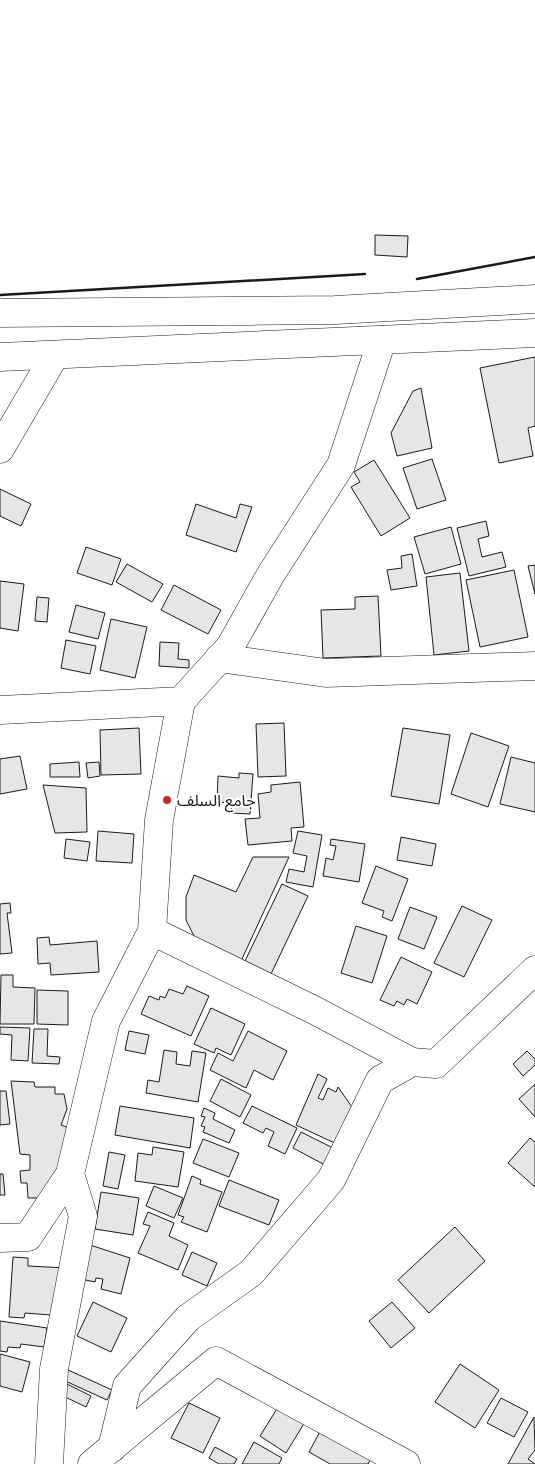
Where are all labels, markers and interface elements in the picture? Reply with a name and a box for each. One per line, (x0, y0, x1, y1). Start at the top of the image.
place label: جامع السلف (177, 789, 256, 813)
marker: جامع السلف (161, 794, 173, 806)

